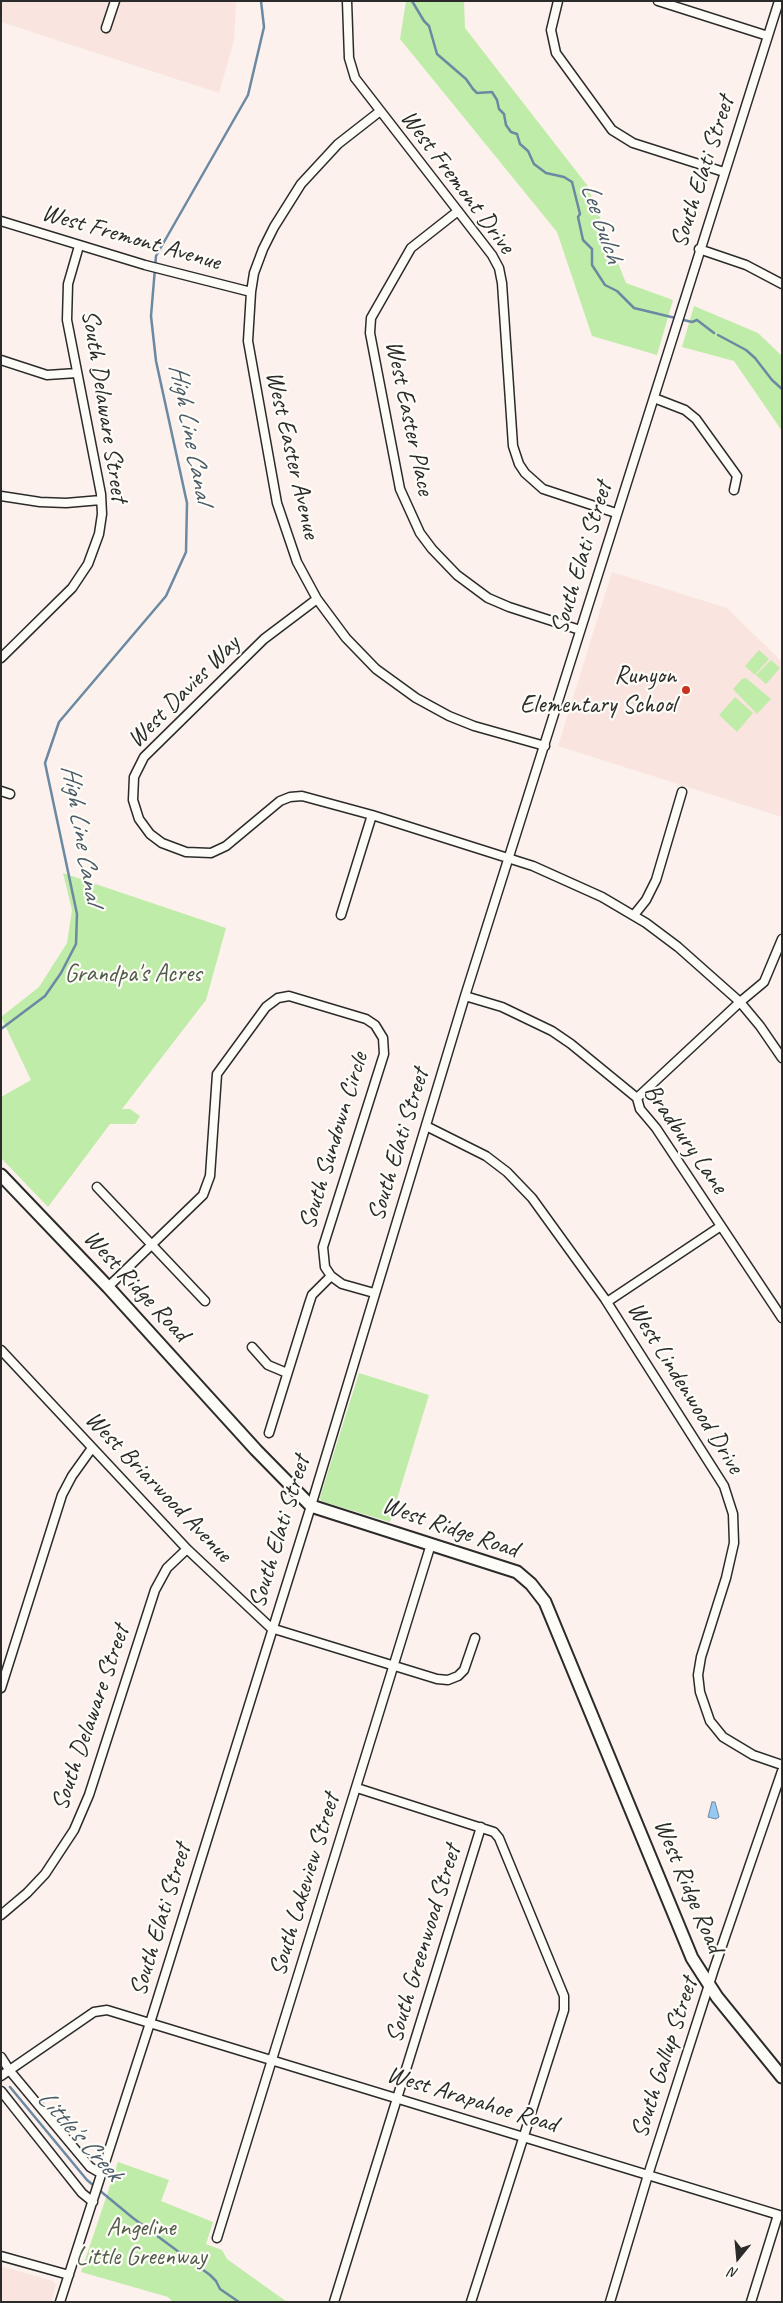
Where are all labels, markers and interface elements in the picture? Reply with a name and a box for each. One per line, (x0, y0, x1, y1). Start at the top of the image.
street label: South Elati Street (664, 92, 742, 252)
street label: West Fremont Drive (393, 104, 521, 260)
water label: Lee Gulch (573, 179, 629, 267)
street label: West Fremont Avenue (38, 198, 224, 278)
street label: South Delaware Street (74, 308, 134, 504)
street label: West Easter Place (378, 338, 440, 498)
water label: High Line Canal (161, 361, 219, 505)
street label: West Easter Avenue (258, 368, 326, 542)
street label: South Elati Street (545, 478, 619, 638)
street label: West Davies Way (122, 630, 246, 754)
place label: Runyon Elementary School (520, 661, 676, 720)
marker: Runyon Elementary School (680, 684, 692, 696)
water label: High Line Canal (53, 762, 109, 906)
park label: Grandpa's Acres (64, 959, 202, 989)
street label: South Sundown Circle (293, 1049, 375, 1233)
street label: South Elati Street (362, 1065, 436, 1225)
street label: Bradbury Lane (636, 1078, 734, 1200)
street label: West Ridge Road (77, 1224, 195, 1348)
street label: West Lindenwood Drive (620, 1297, 750, 1479)
street label: West Briarwood Avenue (78, 1405, 238, 1569)
street label: South Elati Street (243, 1452, 317, 1612)
street label: West Ridge Road (378, 1491, 522, 1565)
street label: South Delaware Street (45, 1622, 137, 1814)
street label: South Lakeview Street (263, 1790, 347, 1980)
street label: West Ridge Road (646, 1815, 730, 1957)
street label: South Elati Street (124, 1840, 198, 2000)
street label: South Greenwood Street (380, 1841, 468, 2047)
street label: South Gallup Street (625, 1974, 705, 2142)
street label: West Arapahoe Road (383, 2060, 561, 2140)
water label: Little's Creek (30, 2084, 128, 2188)
park label: Angeline Little Greenway (76, 2213, 206, 2272)
north arrow (713, 2233, 763, 2283)
text: N (727, 2263, 740, 2282)

